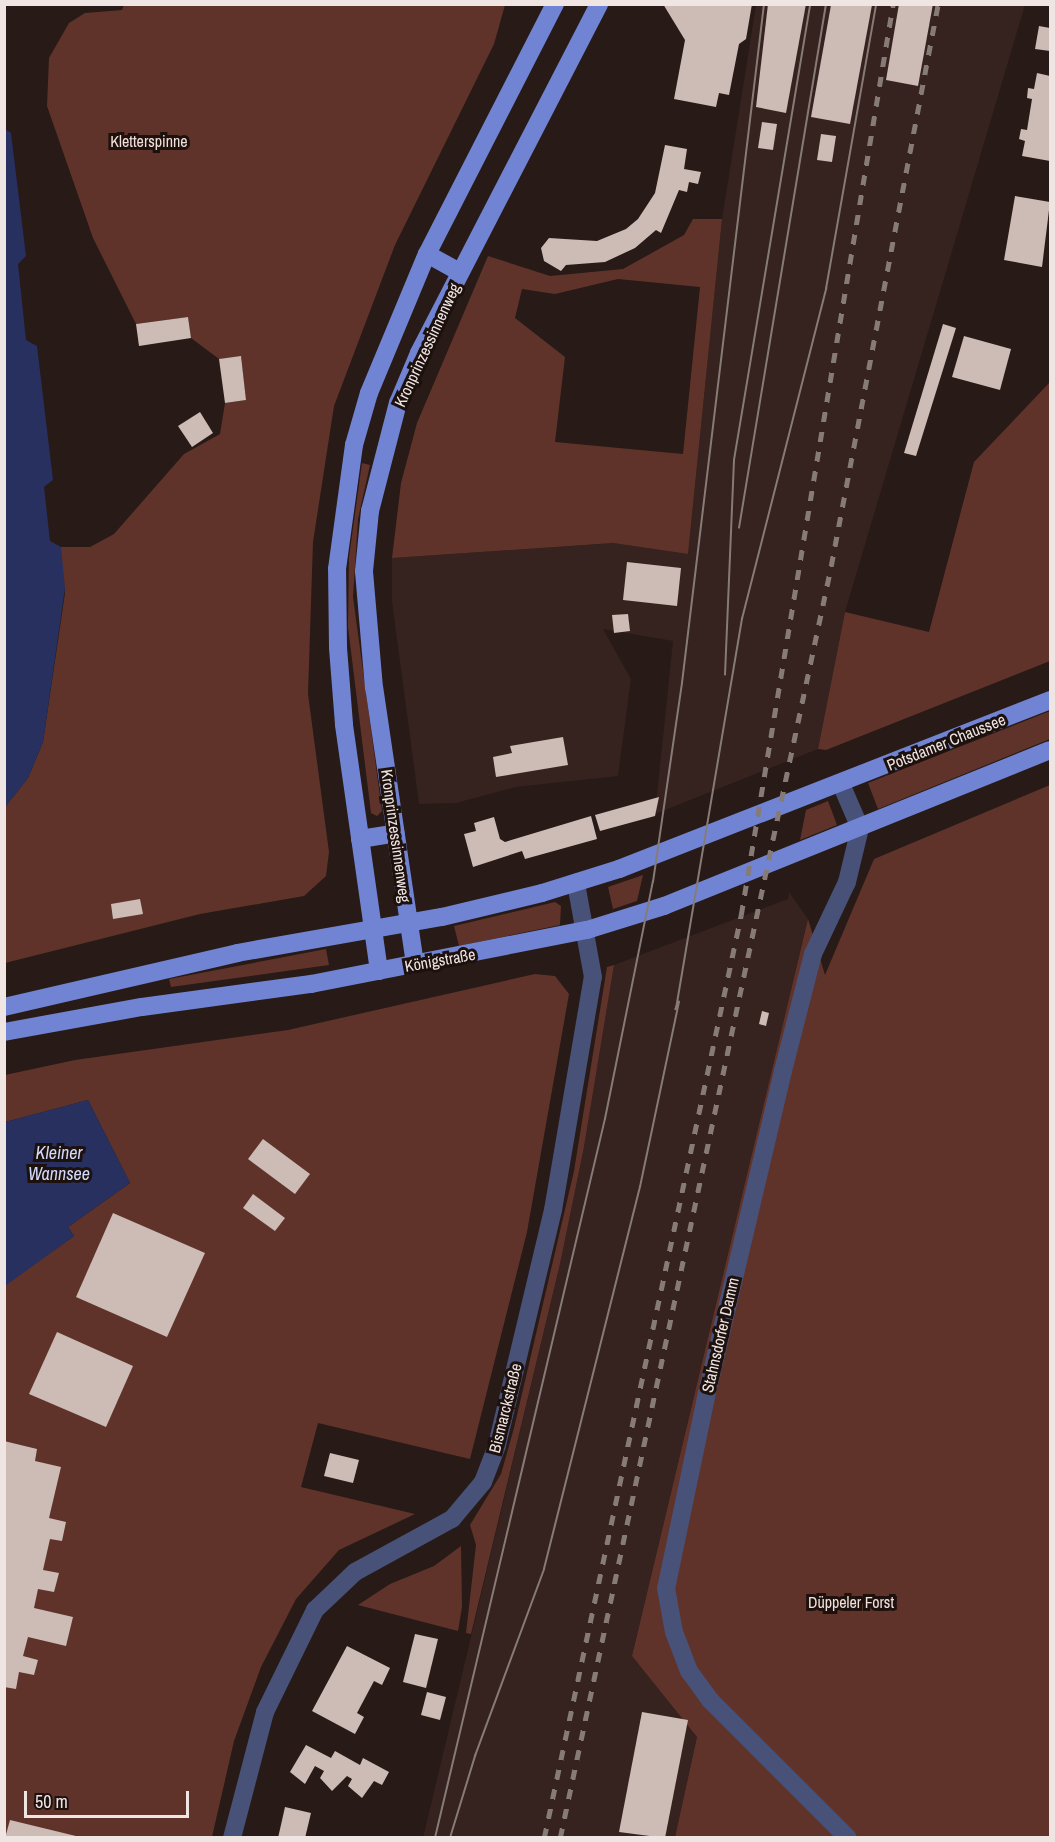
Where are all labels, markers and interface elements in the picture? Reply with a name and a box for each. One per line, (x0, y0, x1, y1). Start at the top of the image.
park label: Kletterspinne (110, 131, 188, 151)
street label: Kronprinzessinnenweg (390, 280, 464, 410)
street label: Potsdamer Chaussee (884, 709, 1008, 775)
street label: Kronprinzessinnenweg (377, 768, 415, 904)
street label: Königstraße (403, 944, 477, 976)
water label: Kleiner Wannsee (28, 1143, 90, 1186)
street label: Stahnsdorfer Damm (697, 1276, 743, 1394)
street label: Bismarckstraße (485, 1361, 525, 1455)
park label: Düppeler Forst (808, 1592, 894, 1612)
scale bar (27, 1779, 192, 1817)
text: 50 m (35, 1789, 68, 1814)

